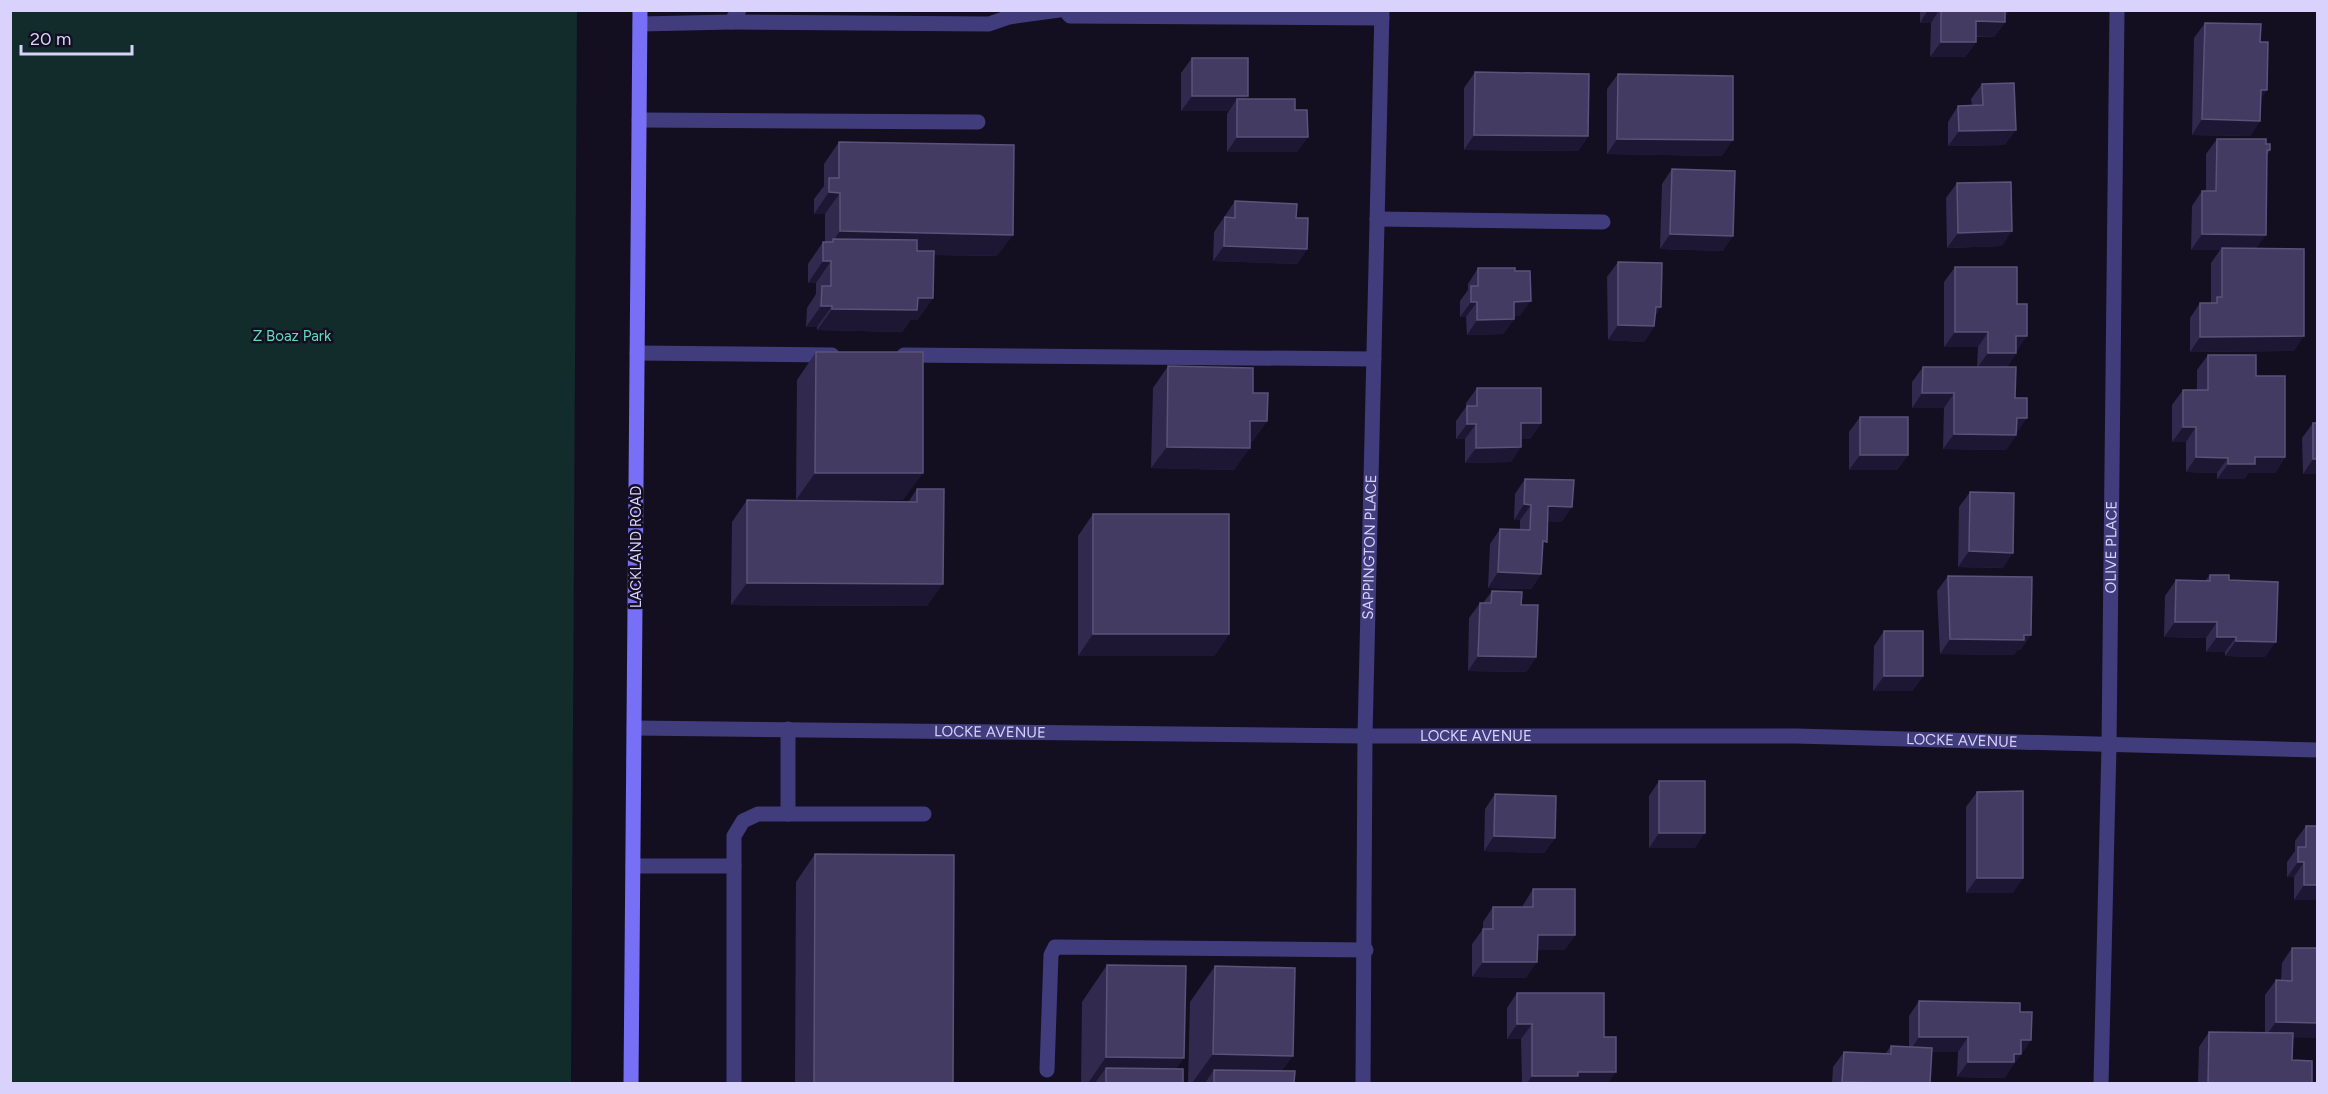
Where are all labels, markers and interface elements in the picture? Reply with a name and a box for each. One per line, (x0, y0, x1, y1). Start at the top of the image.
scale bar (21, 18, 132, 56)
text: 20 m (30, 28, 71, 50)
park label: Z Boaz Park (253, 327, 332, 345)
street label: SAPPINGTON PLACE (1359, 474, 1380, 620)
street label: LACKLAND ROAD (627, 486, 645, 608)
street label: OLIVE PLACE (2102, 501, 2121, 594)
street label: LOCKE AVENUE (934, 722, 1046, 742)
street label: LOCKE AVENUE (1420, 727, 1532, 745)
street label: LOCKE AVENUE (1906, 730, 2018, 751)

